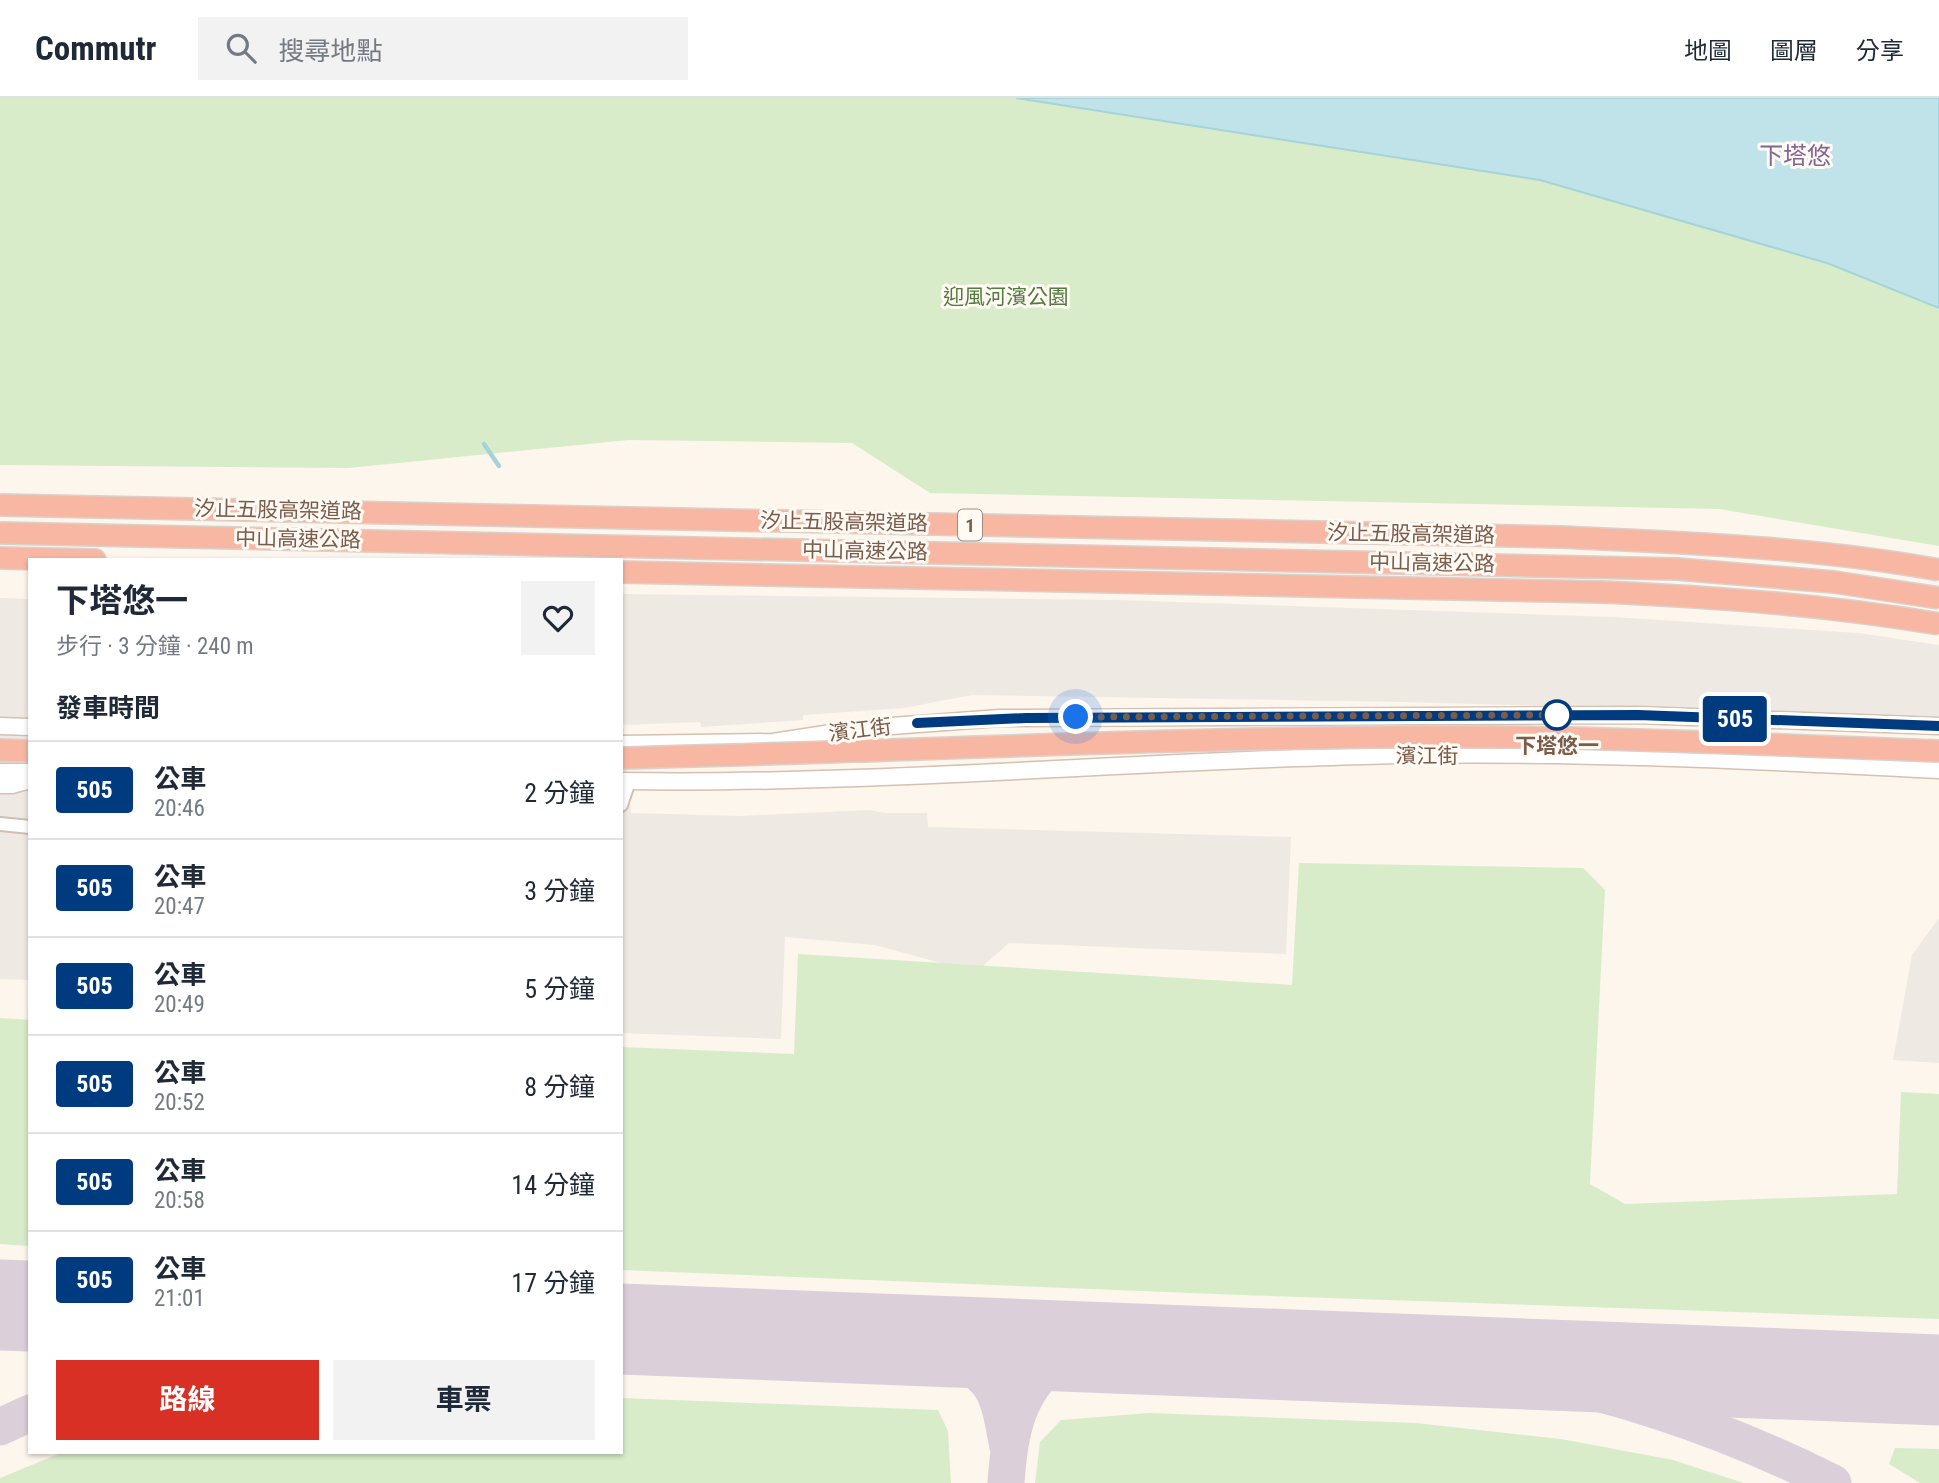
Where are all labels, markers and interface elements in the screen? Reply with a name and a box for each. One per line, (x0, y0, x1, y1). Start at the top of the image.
search box (198, 17, 688, 80)
text: Commutr (35, 29, 156, 68)
icon: search (222, 29, 260, 67)
text: 搜尋地點 (278, 36, 382, 66)
text: 地圖 (1684, 37, 1732, 65)
text: 圖層 (1770, 37, 1818, 65)
text: 分享 (1856, 37, 1904, 65)
district label: 下塔悠 (1759, 142, 1831, 170)
park label: 迎風河濱公園 (943, 285, 1069, 309)
street label: 汐止五股高架道路 (194, 497, 362, 523)
street label: 汐止五股高架道路 (760, 509, 928, 535)
road number: 1 (958, 510, 982, 540)
street label: 汐止五股高架道路 (1327, 521, 1495, 547)
street label: 中山高速公路 (235, 526, 361, 552)
street label: 中山高速公路 (802, 538, 928, 564)
street label: 中山高速公路 (1369, 550, 1495, 576)
text: 下塔悠一 (56, 581, 188, 620)
button: heart (521, 581, 595, 655)
text: 步行 · 3 分鐘 · 240 m (56, 633, 254, 660)
text: 發車時間 (56, 693, 160, 723)
line badge: 505 (1695, 696, 1775, 742)
your location (1058, 699, 1093, 734)
marker: 下塔悠一 (1542, 700, 1572, 730)
text: 505 (1717, 705, 1753, 733)
street label: 濱江街 (827, 714, 893, 746)
place label: 下塔悠一 (1515, 734, 1599, 758)
street label: 濱江街 (1396, 744, 1459, 768)
text: 公車 (154, 764, 206, 794)
text: 505 (76, 776, 113, 804)
text: 2 分鐘 (524, 778, 595, 808)
text: 20:46 (154, 795, 205, 822)
text: 公車 (154, 862, 206, 892)
text: 505 (76, 874, 113, 902)
text: 3 分鐘 (524, 876, 595, 906)
text: 20:47 (154, 893, 205, 920)
text: 公車 (154, 960, 206, 990)
text: 505 (76, 972, 113, 1000)
text: 5 分鐘 (524, 974, 595, 1004)
text: 20:49 (154, 991, 205, 1018)
text: 公車 (154, 1058, 206, 1088)
text: 505 (76, 1070, 113, 1098)
text: 8 分鐘 (524, 1072, 595, 1102)
text: 20:52 (154, 1089, 205, 1116)
text: 公車 (154, 1156, 206, 1186)
text: 505 (76, 1168, 113, 1196)
text: 14 分鐘 (511, 1170, 595, 1200)
text: 20:58 (154, 1187, 205, 1214)
text: 公車 (154, 1254, 206, 1284)
text: 505 (76, 1266, 113, 1294)
text: 17 分鐘 (511, 1268, 595, 1298)
text: 21:01 (154, 1285, 205, 1312)
button: 路線 (56, 1360, 319, 1440)
button: 車票 (333, 1360, 595, 1440)

